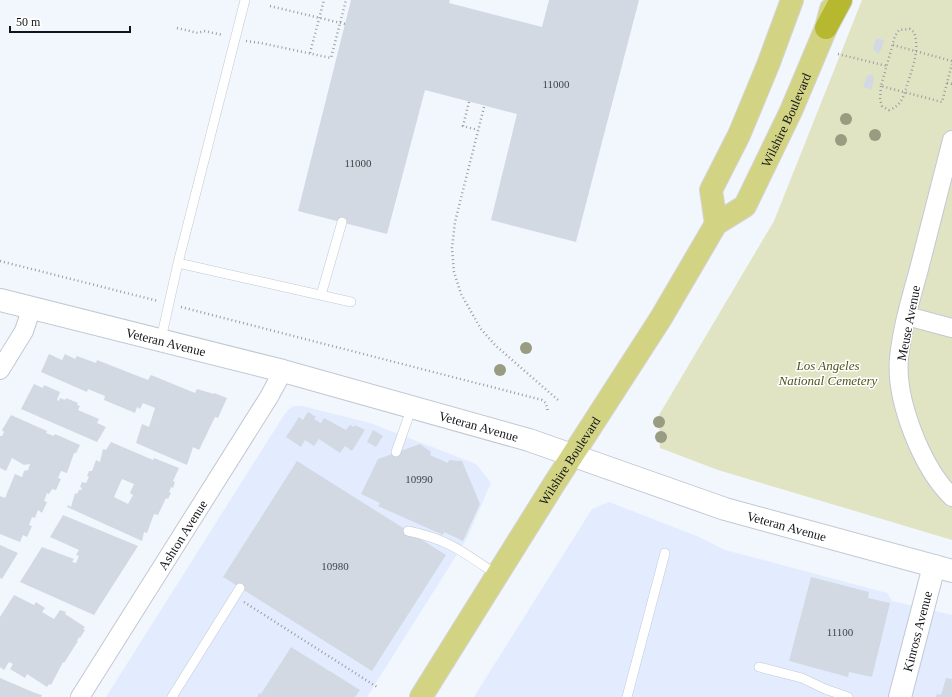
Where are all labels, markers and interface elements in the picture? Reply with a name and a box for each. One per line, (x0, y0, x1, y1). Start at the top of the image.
scale bar (10, 8, 130, 34)
text: 50 m (16, 15, 41, 29)
street label: Wilshire Boulevard (758, 70, 814, 169)
house number: 11000 (542, 78, 570, 90)
house number: 11000 (344, 157, 372, 169)
street label: Meuse Avenue (894, 284, 923, 362)
street label: Veteran Avenue (124, 325, 207, 359)
park label: Los Angeles National Cemetery (778, 358, 878, 388)
street label: Veteran Avenue (437, 408, 520, 445)
street label: Wilshire Boulevard (536, 414, 604, 508)
house number: 10990 (405, 473, 433, 485)
street label: Ashton Avenue (155, 497, 210, 572)
street label: Veteran Avenue (745, 508, 828, 544)
house number: 10980 (321, 560, 349, 572)
street label: Kinross Avenue (900, 589, 935, 673)
house number: 11100 (827, 626, 854, 638)

